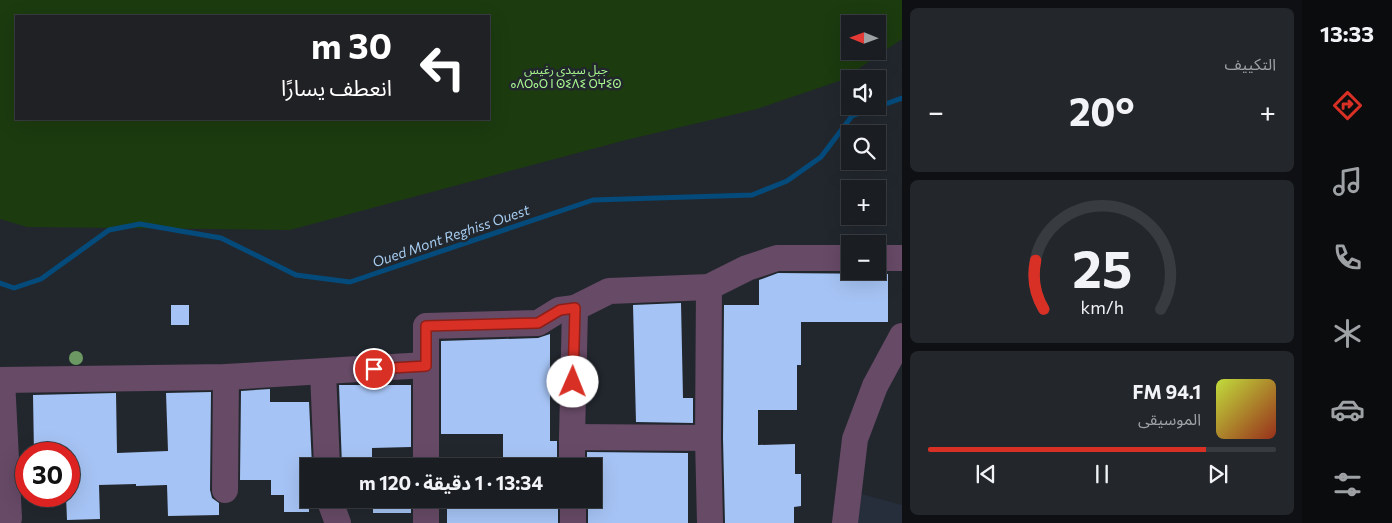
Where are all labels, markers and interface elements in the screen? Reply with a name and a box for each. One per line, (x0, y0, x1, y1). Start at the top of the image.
north arrow (841, 15, 886, 60)
map controls (841, 15, 886, 280)
text: 13:33 (1320, 20, 1374, 47)
text: 30 m (311, 23, 392, 66)
icon: left (410, 35, 475, 100)
text: التكييف (1224, 54, 1276, 73)
park label: جبل سيدي رغيس ⴰⴷⵔⴰⵔ ⵏ ⵙⵉⴷⵉ ⵔⵖⵉⵙ (510, 62, 622, 90)
button: sound (841, 70, 886, 115)
text: انعطف يسارًا (281, 74, 392, 101)
text: 20° (1069, 87, 1135, 134)
icon: directions (1330, 88, 1365, 123)
text: − (928, 94, 944, 128)
text: + (1260, 94, 1276, 128)
button: search (841, 125, 886, 170)
icon: music (1330, 164, 1365, 199)
button: + (841, 180, 886, 225)
water label: Oued Mont Reghiss Ouest (370, 201, 532, 270)
button: − (841, 235, 886, 280)
text: 25 (1072, 235, 1132, 299)
icon: phone (1330, 240, 1365, 275)
text: km/h (1080, 296, 1124, 318)
icon: climate (1330, 316, 1365, 351)
pin (353, 348, 395, 390)
icon: arrive (360, 355, 388, 383)
position arrow (546, 355, 598, 407)
text: 94.1 FM (1133, 380, 1201, 403)
icon: car (1330, 392, 1365, 427)
text: الموسيقى (1138, 409, 1201, 428)
speed limit sign: 30 (15, 442, 80, 507)
icon: previous (972, 460, 1000, 488)
icon: pause (1088, 460, 1116, 488)
icon: next (1204, 460, 1232, 488)
icon: filters (1330, 467, 1365, 502)
text: 13:34 · 1 دقيقة · 120 m (359, 471, 543, 494)

